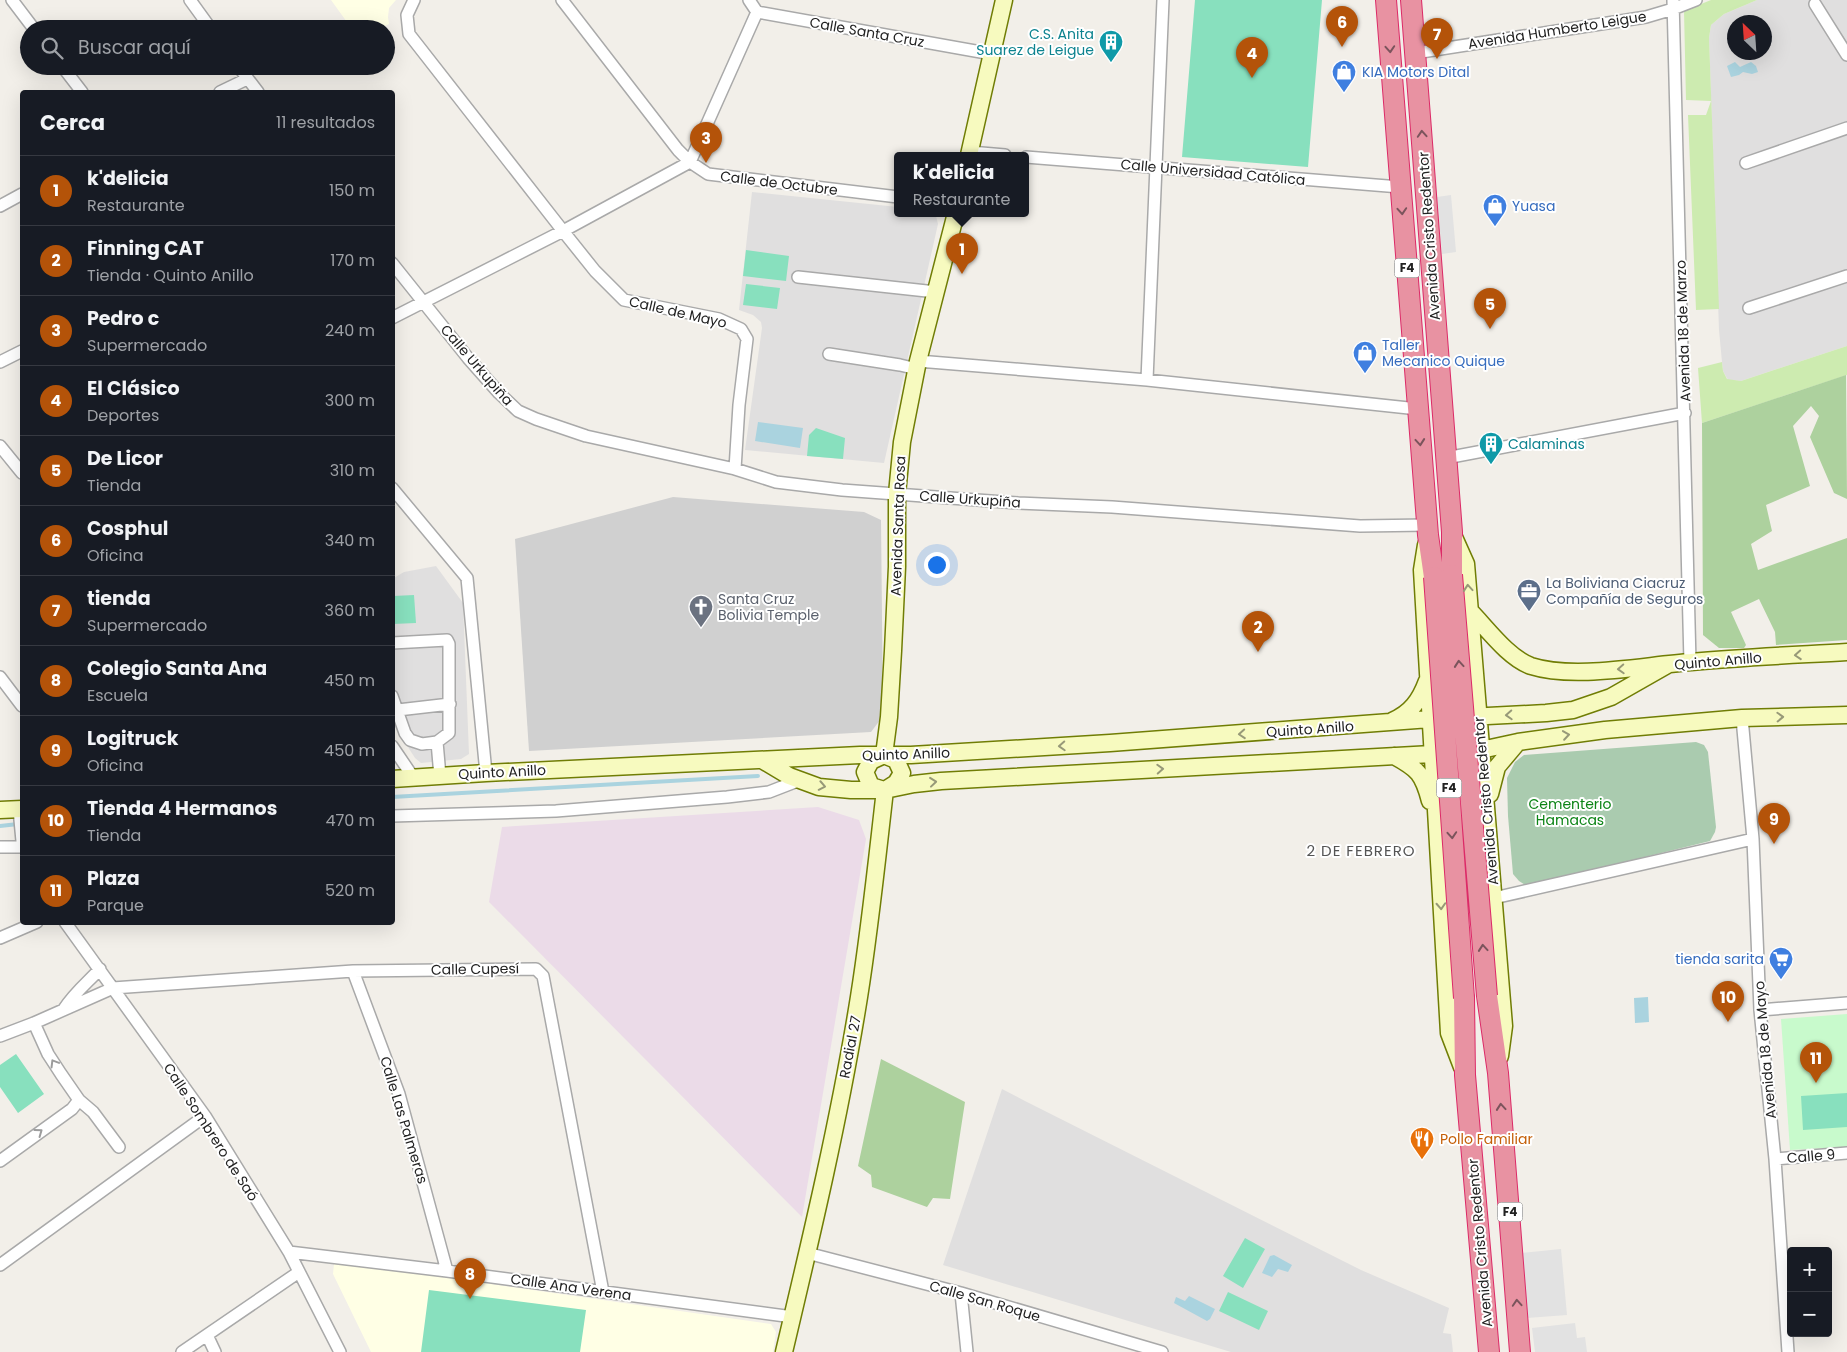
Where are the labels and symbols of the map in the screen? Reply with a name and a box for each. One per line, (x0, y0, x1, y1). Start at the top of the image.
pin: 6 (1326, 6, 1358, 47)
street label: Avenida Humberto Leigue (1466, 6, 1648, 54)
street label: Calle Santa Cruz (808, 12, 926, 52)
north arrow (1727, 15, 1772, 60)
pin: 7 (1421, 18, 1453, 59)
place label: C.S. Anita Suarez de Leigue (976, 24, 1094, 60)
building icon: C.S. Anita Suarez de Leigue (1098, 29, 1124, 63)
pin: 4 (1236, 37, 1268, 78)
one-way arrow (1384, 45, 1395, 53)
shop icon: KIA Motors Dital (1331, 59, 1357, 93)
place label: KIA Motors Dital (1362, 62, 1470, 82)
pin: 3 (690, 122, 722, 163)
one-way arrow (1416, 130, 1427, 138)
street label: Avenida Cristo Redentor (1413, 151, 1445, 321)
street label: Calle Universidad Católica (1120, 154, 1306, 190)
street label: Calle de Octubre (719, 166, 839, 200)
shop icon: Yuasa (1482, 193, 1508, 227)
place label: Yuasa (1512, 196, 1555, 216)
one-way arrow (1397, 207, 1408, 215)
pin: 1 (946, 233, 978, 274)
road number: F4 (1394, 258, 1420, 278)
street label: Avenida 18 de Marzo (1671, 260, 1695, 402)
pin: 5 (1474, 288, 1506, 329)
street label: Calle de Mayo (627, 291, 729, 333)
street label: Calle Urkupiña (436, 320, 518, 410)
place label: Taller Mecanico Quique (1382, 335, 1505, 371)
shop icon: Taller Mecanico Quique (1352, 340, 1378, 374)
building icon: Calaminas (1478, 431, 1504, 465)
place label: Calaminas (1508, 434, 1585, 454)
one-way arrow (1415, 439, 1426, 447)
street label: Avenida Santa Rosa (886, 456, 910, 596)
street label: Calle Urkupiña (919, 485, 1021, 513)
your location (924, 552, 950, 578)
place label: La Boliviana Ciacruz Compañía de Seguros (1546, 573, 1703, 609)
office icon: La Boliviana Ciacruz Compañía de Seguros (1516, 578, 1542, 612)
one-way arrow (1462, 584, 1473, 592)
place label: Santa Cruz Bolivia Temple (718, 589, 820, 625)
church icon: Santa Cruz Bolivia Temple (688, 594, 714, 628)
pin: 2 (1242, 611, 1274, 652)
street label: Quinto Anillo (1673, 647, 1763, 675)
one-way arrow (1794, 649, 1802, 660)
one-way arrow (1454, 659, 1465, 667)
one-way arrow (1617, 663, 1625, 674)
one-way arrow (1505, 710, 1513, 721)
one-way arrow (1776, 712, 1784, 722)
street label: Quinto Anillo (1265, 716, 1355, 742)
street label: Avenida Cristo Redentor (1469, 716, 1503, 886)
one-way arrow (1238, 728, 1246, 739)
one-way arrow (1562, 730, 1570, 741)
one-way arrow (1058, 741, 1066, 752)
street label: Quinto Anillo (862, 742, 950, 766)
street label: Quinto Anillo (458, 760, 546, 784)
one-way arrow (1157, 764, 1165, 775)
one-way arrow (929, 777, 937, 788)
road number: F4 (1436, 778, 1462, 798)
one-way arrow (817, 781, 826, 791)
park label: Cementerio Hamacas (1529, 794, 1612, 830)
pin: 9 (1758, 803, 1790, 844)
one-way arrow (1447, 831, 1458, 839)
district label: 2 DE FEBRERO (1306, 840, 1416, 861)
one-way arrow (1436, 902, 1447, 910)
one-way arrow (1477, 944, 1488, 952)
supermarket icon: tienda sarita (1768, 946, 1794, 980)
place label: tienda sarita (1675, 949, 1764, 969)
street label: Calle Cupesí (431, 958, 520, 980)
street label: Avenida 18 de Mayo (1749, 980, 1781, 1120)
pin: 10 (1712, 981, 1744, 1022)
street label: Radial 27 (834, 1014, 866, 1080)
pin: 11 (1800, 1042, 1832, 1083)
street label: Calle Las Palmeras (375, 1054, 433, 1186)
street label: Calle Sombrero de Saó (159, 1059, 263, 1205)
one-way arrow (51, 1060, 60, 1069)
one-way arrow (1495, 1102, 1506, 1110)
restaurant icon: Pollo Familiar (1409, 1126, 1435, 1160)
one-way arrow (33, 1129, 43, 1138)
place label: Pollo Familiar (1440, 1129, 1533, 1149)
street label: Calle 9 (1786, 1144, 1836, 1168)
street label: Avenida Cristo Redentor (1463, 1158, 1497, 1328)
road number: F4 (1498, 1202, 1522, 1222)
pin: 8 (454, 1258, 486, 1299)
street label: Calle Ana Verena (509, 1269, 633, 1305)
street label: Calle San Roque (927, 1276, 1043, 1326)
one-way arrow (1511, 1299, 1522, 1307)

